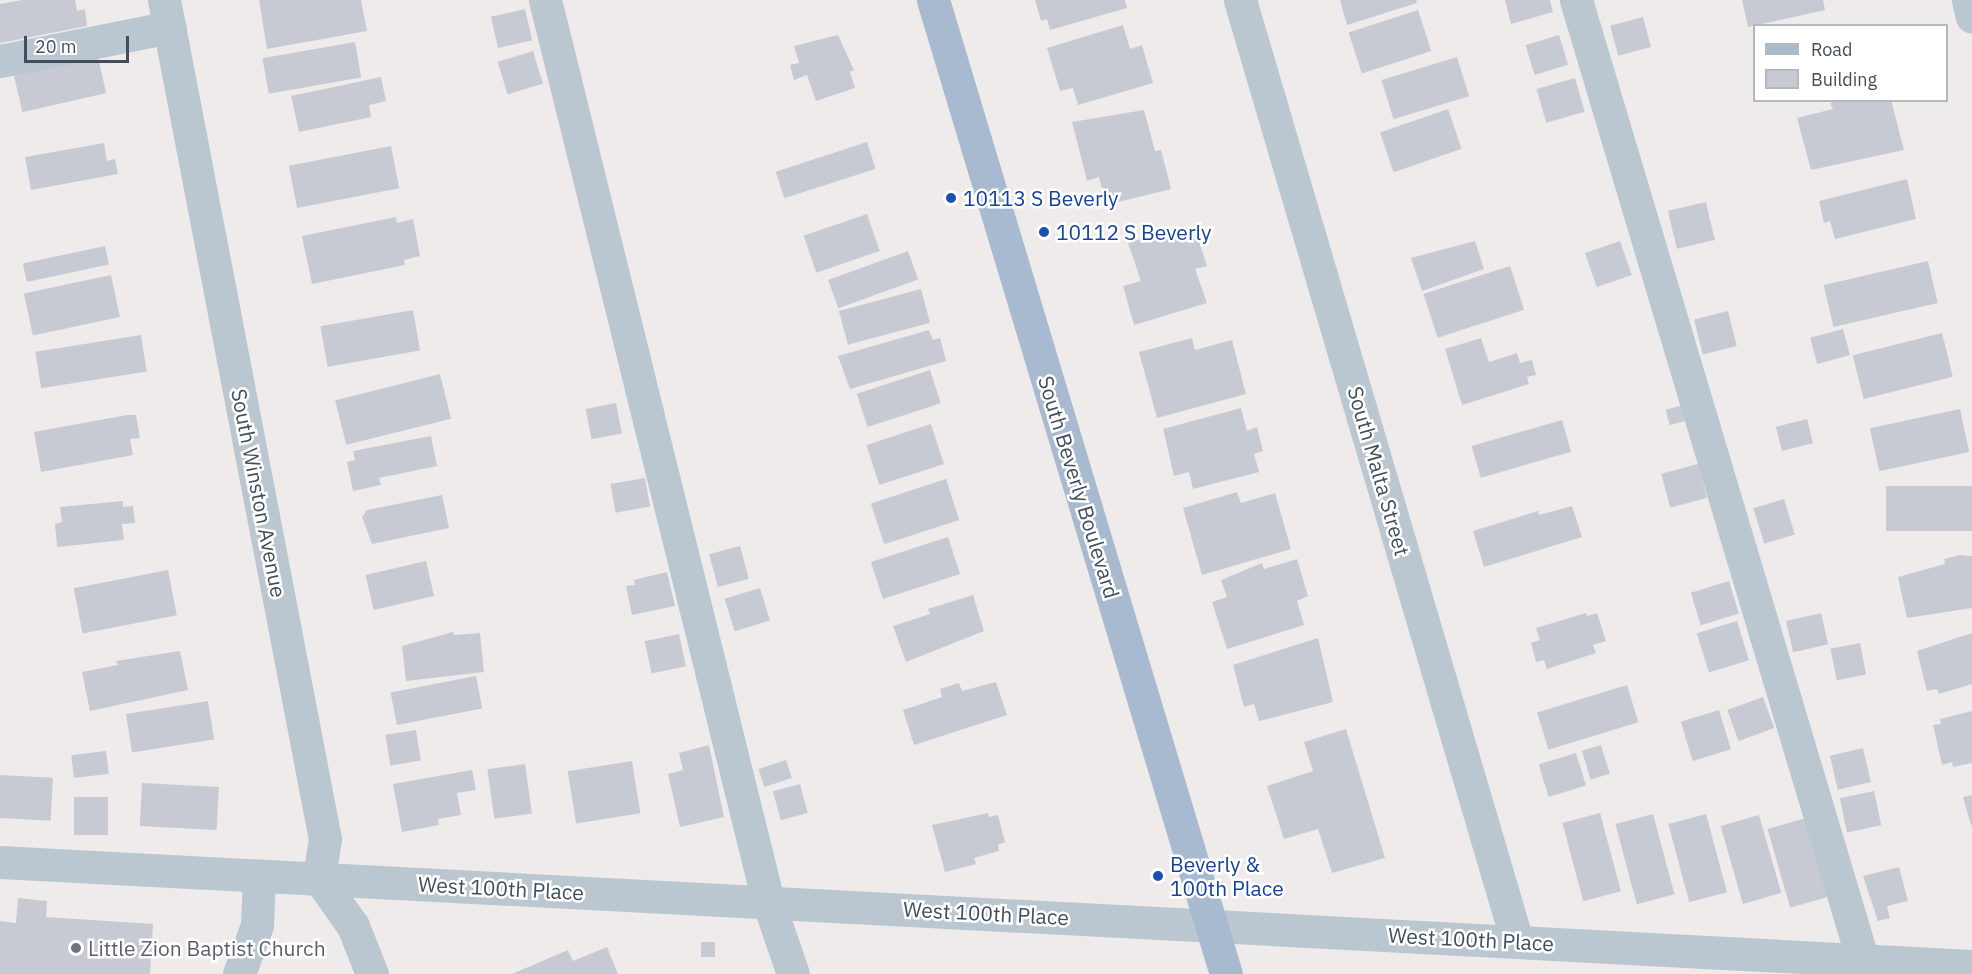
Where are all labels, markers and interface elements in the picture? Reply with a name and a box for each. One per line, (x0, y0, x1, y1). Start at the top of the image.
scale bar (27, 24, 132, 62)
legend (1753, 24, 1948, 102)
text: 20 m (35, 35, 77, 58)
text: Road (1811, 38, 1852, 61)
text: Building (1811, 68, 1877, 91)
place label: 10113 S Beverly (963, 185, 1119, 211)
marker: 10113 S Beverly (944, 191, 958, 205)
place label: 10112 S Beverly (1056, 219, 1212, 245)
marker: 10112 S Beverly (1037, 225, 1051, 239)
street label: South Beverly Boulevard (1033, 373, 1125, 601)
street label: South Malta Street (1343, 383, 1415, 559)
street label: South Winston Avenue (226, 386, 292, 600)
place label: Beverly & 100th Place (1170, 851, 1284, 901)
marker: Beverly & 100th Place (1151, 869, 1165, 883)
street label: West 100th Place (417, 871, 585, 905)
street label: West 100th Place (902, 896, 1070, 930)
street label: West 100th Place (1387, 922, 1555, 956)
place label: Little Zion Baptist Church (88, 935, 326, 961)
marker: Little Zion Baptist Church (69, 941, 83, 955)

